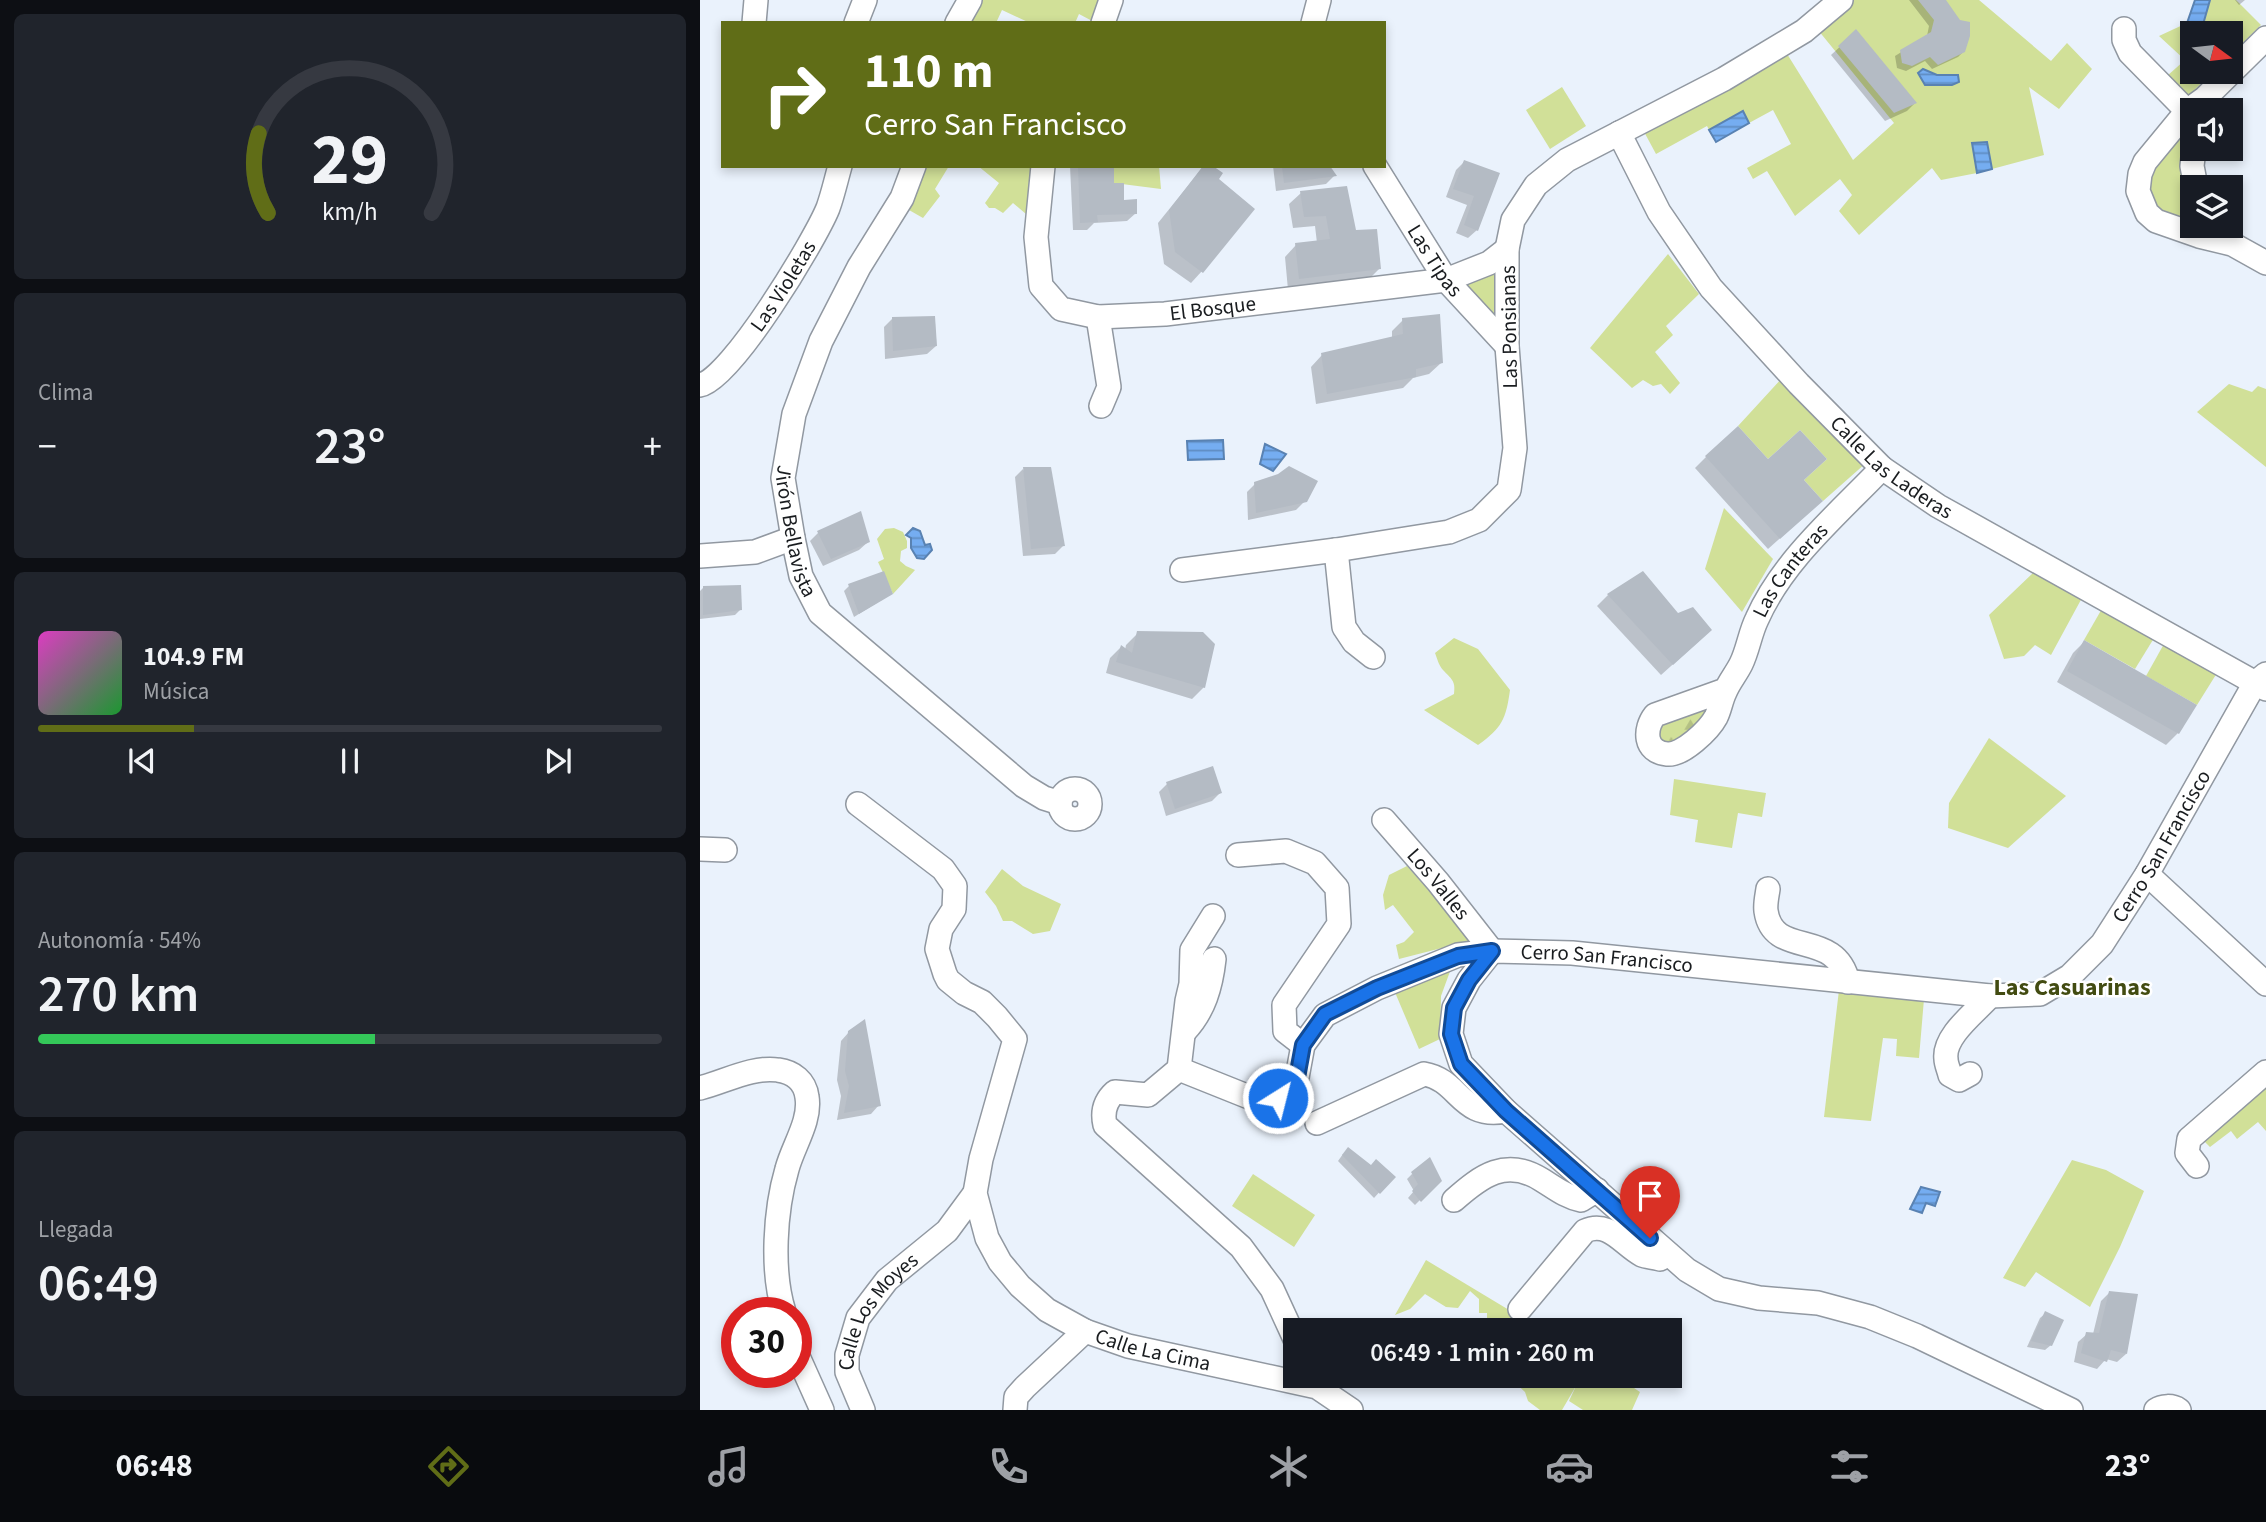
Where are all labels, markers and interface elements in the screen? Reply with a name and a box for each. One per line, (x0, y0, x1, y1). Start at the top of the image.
north arrow (2180, 21, 2244, 84)
map controls (2180, 21, 2243, 238)
text: 110 m (864, 37, 993, 107)
icon: right (749, 49, 840, 140)
button: sound (2180, 98, 2243, 161)
text: Cerro San Francisco (864, 102, 1127, 148)
text: 29 (312, 108, 388, 212)
button: layers (2180, 175, 2243, 238)
text: km/h (322, 193, 378, 229)
street label: Las Tipas (1400, 219, 1470, 304)
street label: Las Violetas (743, 235, 824, 338)
street label: Las Ponsianas (1493, 265, 1525, 389)
street label: El Bosque (1168, 288, 1257, 328)
text: Clima (38, 376, 93, 409)
street label: Calle Las Laderas (1823, 409, 1958, 526)
text: 23° (314, 410, 386, 484)
text: − (38, 420, 57, 474)
text: + (643, 420, 662, 474)
street label: Jirón Bellavista (768, 463, 824, 602)
street label: Las Canteras (1745, 516, 1835, 623)
text: 104.9 FM (143, 638, 244, 675)
text: Música (143, 675, 209, 708)
icon: previous (123, 742, 161, 780)
icon: pause (331, 742, 369, 780)
icon: next (539, 742, 577, 780)
street label: Cerro San Francisco (2105, 764, 2218, 928)
street label: Los Valles (1400, 841, 1477, 926)
text: Autonomía · 54% (38, 924, 201, 957)
street label: Cerro San Francisco (1520, 937, 1694, 980)
text: 270 km (38, 958, 199, 1032)
district label: Las Casuarinas (1993, 970, 2151, 1005)
position arrow (1241, 1061, 1315, 1135)
pin (1620, 1166, 1680, 1238)
icon: arrive (1631, 1177, 1669, 1215)
text: Llegada (38, 1213, 113, 1246)
street label: Calle Los Moyes (832, 1245, 925, 1370)
text: 06:49 (38, 1247, 159, 1321)
speed limit sign: 30 (721, 1297, 812, 1388)
street label: Calle La Cima (1091, 1321, 1213, 1379)
text: 06:49 · 1 min · 260 m (1370, 1334, 1595, 1371)
icon: directions (424, 1442, 473, 1491)
icon: music (704, 1442, 753, 1491)
icon: phone (984, 1442, 1033, 1491)
icon: climate (1264, 1442, 1313, 1491)
icon: car (1545, 1442, 1594, 1491)
icon: filters (1825, 1442, 1874, 1491)
text: 06:48 (116, 1443, 193, 1489)
text: 23° (2105, 1443, 2150, 1489)

